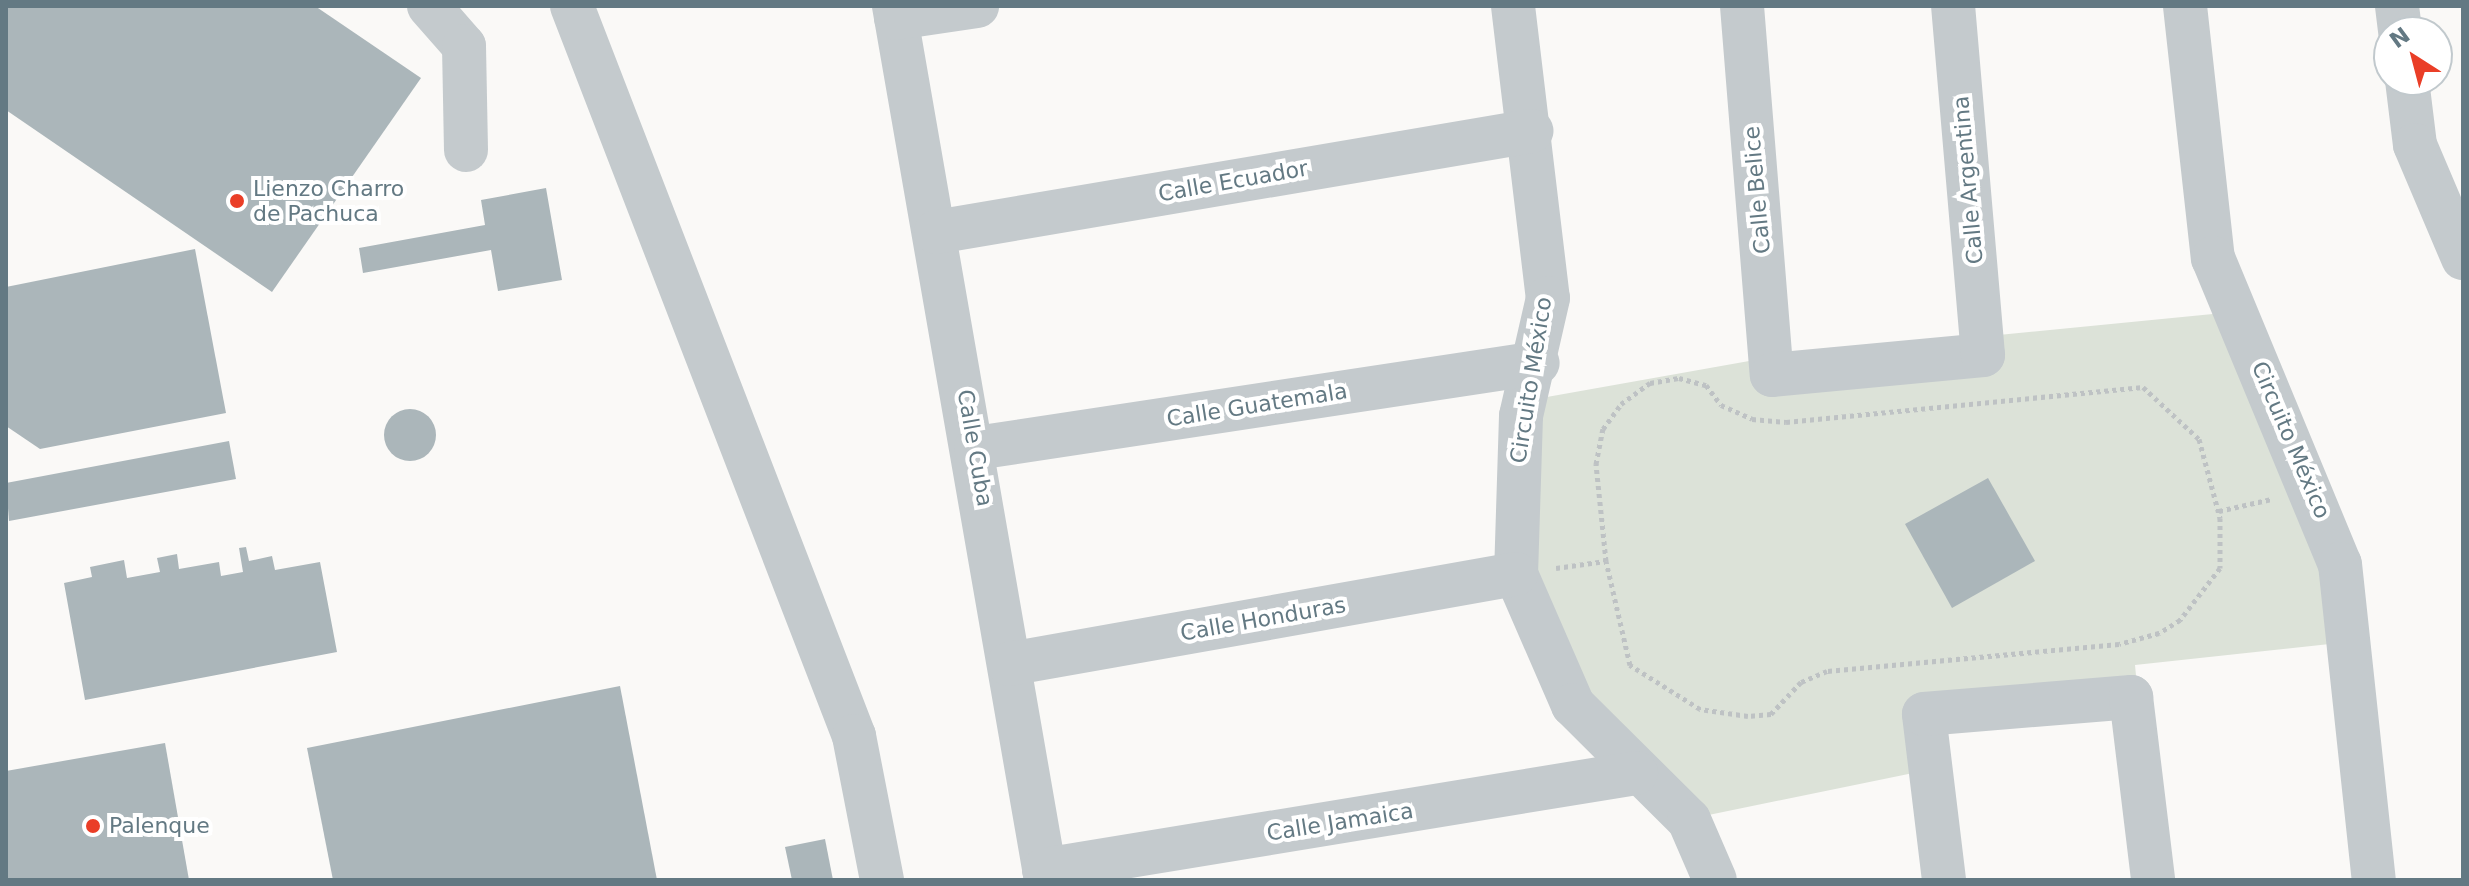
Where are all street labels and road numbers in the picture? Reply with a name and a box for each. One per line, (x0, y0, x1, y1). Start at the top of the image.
street label: Calle Argentina (1947, 95, 1989, 265)
street label: Calle Belice (1738, 125, 1776, 255)
street label: Calle Ecuador (1156, 155, 1310, 207)
street label: Circuito México (1505, 295, 1557, 465)
street label: Circuito México (2246, 357, 2336, 523)
street label: Calle Guatemala (1165, 378, 1349, 432)
street label: Calle Cuba (952, 387, 998, 509)
street label: Calle Honduras (1178, 591, 1348, 647)
street label: Calle Jamaica (1265, 797, 1415, 847)

